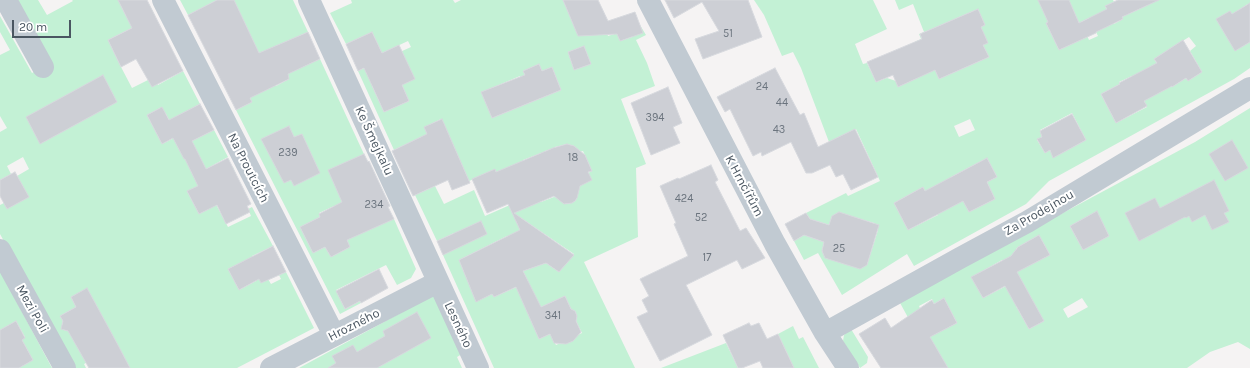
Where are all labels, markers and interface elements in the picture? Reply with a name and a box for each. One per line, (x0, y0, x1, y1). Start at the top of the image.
scale bar (14, 12, 73, 38)
text: 20 m (19, 20, 47, 34)
house number: 51 (723, 27, 733, 41)
house number: 24 (756, 80, 768, 94)
house number: 44 (776, 96, 788, 110)
street label: Ke Šmejkalu (351, 104, 397, 178)
house number: 394 (645, 111, 665, 125)
house number: 43 (773, 123, 785, 137)
street label: Na Proutcích (224, 131, 272, 205)
house number: 239 (278, 146, 298, 160)
house number: 18 (568, 151, 578, 165)
street label: K Hrnčířům (721, 153, 767, 219)
street label: Za Prodejnou (1001, 187, 1077, 239)
house number: 424 (675, 192, 693, 206)
house number: 234 (364, 198, 384, 212)
house number: 52 (695, 211, 707, 225)
house number: 25 (833, 242, 845, 256)
house number: 17 (703, 251, 711, 265)
street label: Mezi Poli (12, 282, 52, 336)
street label: Lesného (441, 299, 475, 351)
street label: Hrozného (325, 305, 383, 345)
house number: 341 (545, 309, 561, 323)

